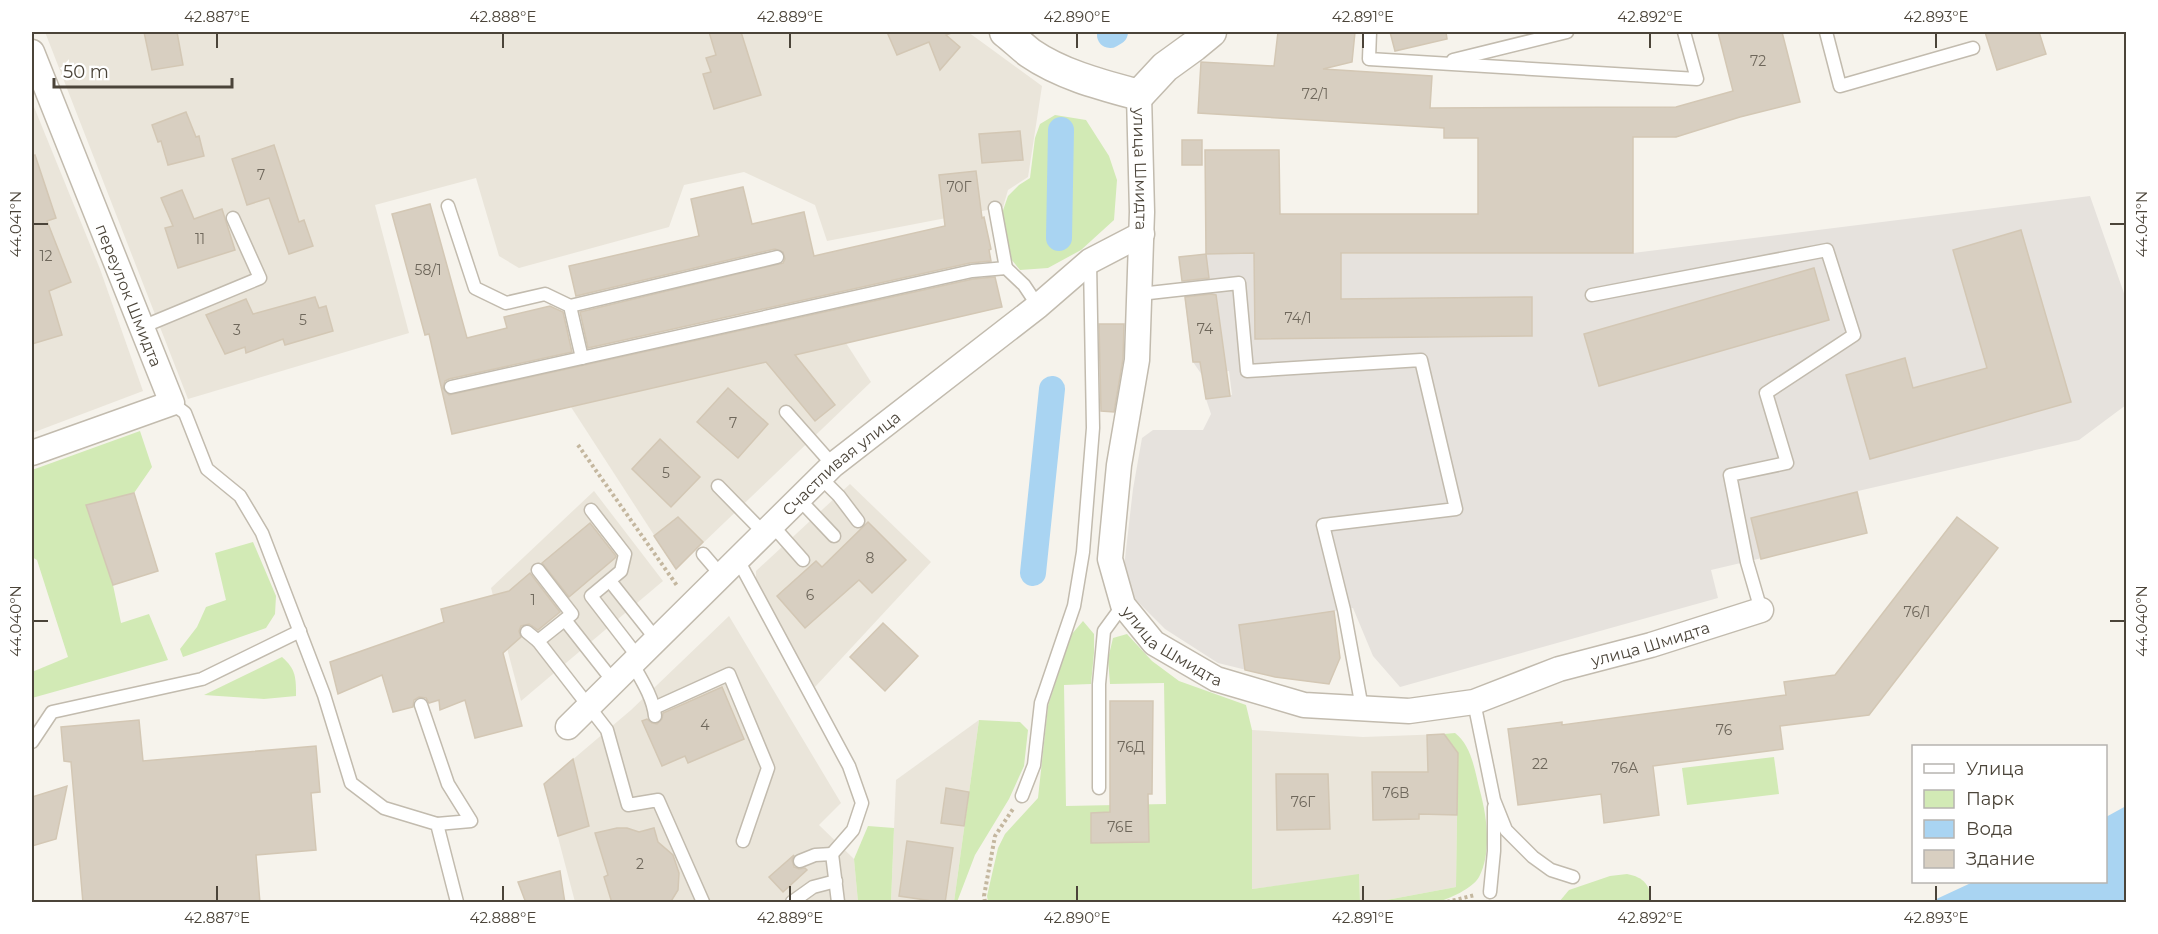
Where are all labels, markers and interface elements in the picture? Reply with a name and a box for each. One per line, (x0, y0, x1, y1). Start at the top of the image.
text: 42.887°E (184, 7, 250, 26)
text: 42.888°E (470, 7, 536, 26)
text: 42.889°E (757, 7, 823, 26)
text: 42.890°E (1044, 7, 1110, 26)
text: 42.891°E (1332, 7, 1394, 26)
text: 42.892°E (1617, 7, 1683, 26)
text: 42.893°E (1904, 7, 1969, 26)
scale bar (54, 51, 232, 89)
house number: 72 (1750, 52, 1766, 70)
text: 50 m (63, 61, 109, 83)
house number: 72/1 (1302, 85, 1328, 103)
street label: улица Шмидта (1130, 106, 1152, 231)
house number: 7 (257, 166, 265, 184)
house number: 70Г (946, 178, 972, 196)
text: 44.041°N (6, 191, 25, 257)
text: 44.041°N (2132, 191, 2151, 257)
street label: переулок Шмидта (92, 221, 166, 370)
house number: 11 (195, 230, 205, 248)
house number: 12 (39, 247, 53, 265)
house number: 58/1 (414, 261, 442, 279)
house number: 74/1 (1284, 309, 1312, 327)
house number: 5 (299, 311, 307, 329)
house number: 74 (1197, 320, 1214, 338)
house number: 3 (233, 321, 241, 339)
street label: Счастливая улица (778, 407, 904, 519)
house number: 7 (729, 414, 737, 432)
house number: 5 (662, 464, 670, 482)
house number: 8 (866, 549, 875, 567)
text: 44.040°N (6, 585, 25, 657)
text: 44.040°N (2132, 585, 2151, 657)
house number: 6 (806, 586, 815, 604)
house number: 1 (530, 591, 536, 609)
street label: улица Шмидта (1117, 601, 1224, 690)
house number: 76/1 (1904, 603, 1930, 621)
street label: улица Шмидта (1588, 617, 1712, 670)
house number: 4 (700, 716, 710, 734)
house number: 76 (1716, 721, 1733, 739)
house number: 76Д (1117, 738, 1145, 756)
legend (1912, 745, 2107, 883)
house number: 22 (1532, 755, 1548, 773)
text: Улица (1966, 758, 2024, 780)
house number: 76А (1611, 759, 1639, 777)
house number: 76В (1383, 784, 1409, 802)
text: Парк (1966, 788, 2015, 810)
house number: 76Г (1291, 793, 1315, 811)
house number: 76Е (1107, 818, 1133, 836)
text: Вода (1966, 818, 2013, 840)
text: Здание (1966, 848, 2035, 870)
house number: 2 (636, 855, 644, 873)
text: 42.887°E (184, 908, 250, 927)
text: 42.888°E (470, 908, 536, 927)
text: 42.889°E (757, 908, 823, 927)
text: 42.890°E (1044, 908, 1110, 927)
text: 42.891°E (1332, 908, 1394, 927)
text: 42.892°E (1617, 908, 1683, 927)
text: 42.893°E (1904, 908, 1969, 927)

